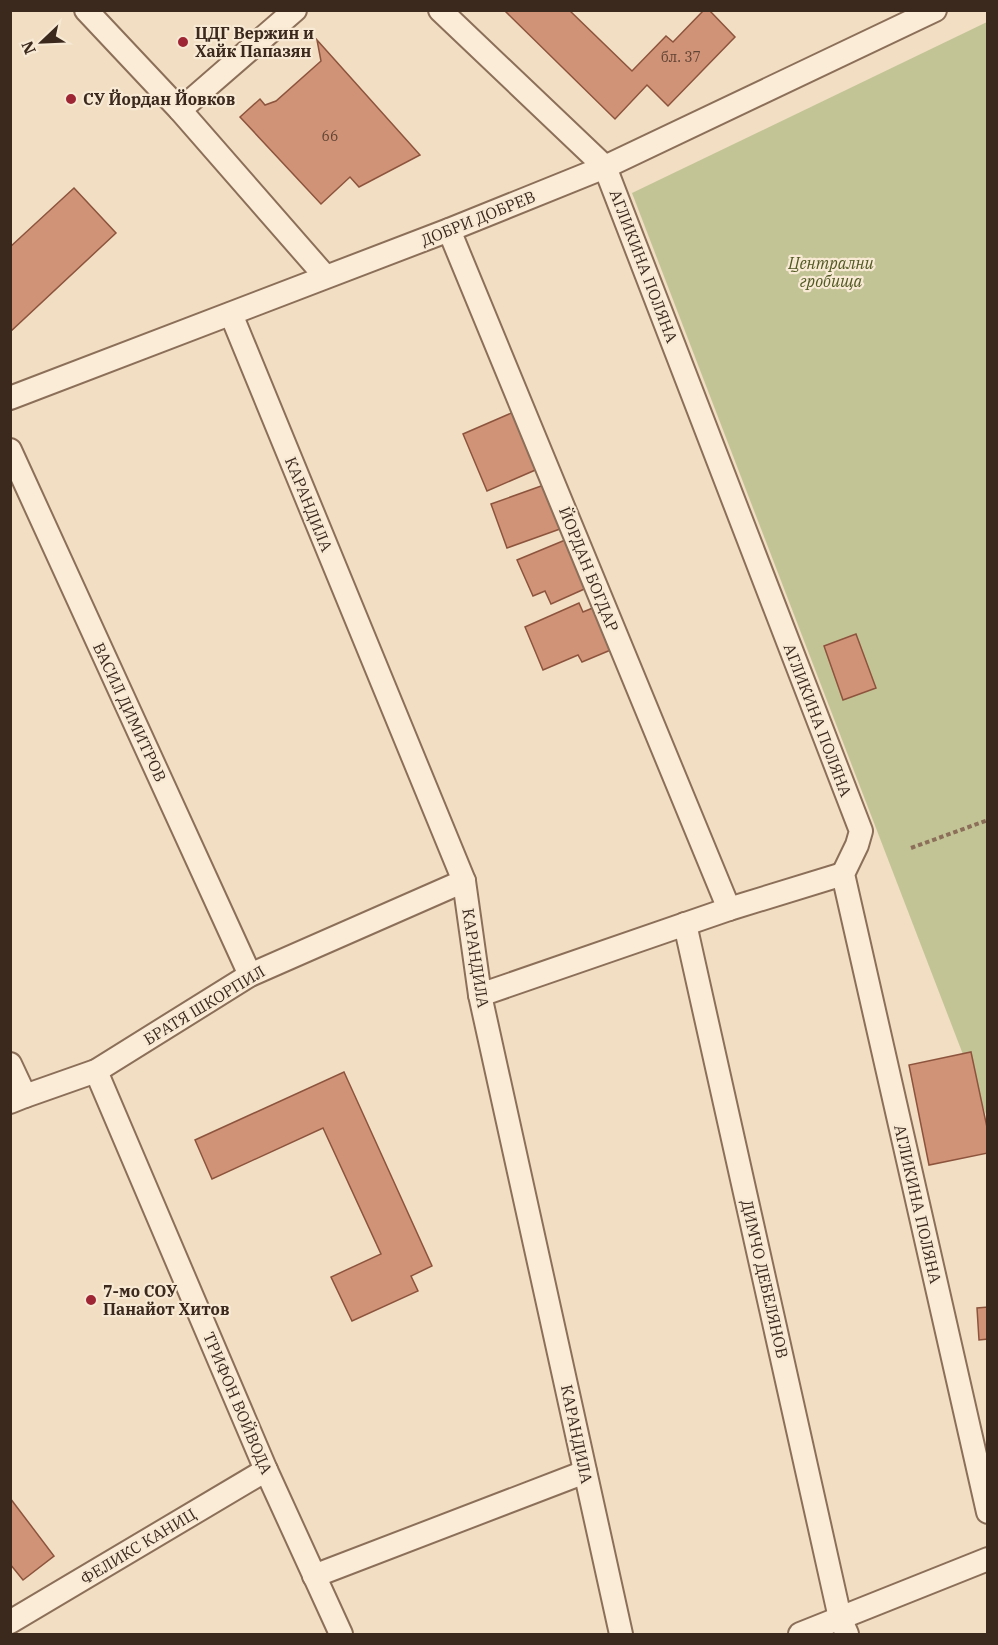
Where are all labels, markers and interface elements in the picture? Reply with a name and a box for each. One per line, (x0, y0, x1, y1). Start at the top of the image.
north arrow (12, 12, 72, 72)
place label: ЦДГ Вержин и Хайк Папазян (195, 23, 314, 61)
marker: ЦДГ Вержин и Хайк Папазян (176, 35, 190, 49)
text: N (17, 38, 40, 58)
house number: бл. 37 (661, 48, 701, 66)
place label: СУ Йордан Йовков (83, 89, 235, 109)
marker: СУ Йордан Йовков (64, 92, 78, 106)
house number: 66 (322, 127, 338, 145)
street label: ДОБРИ ДОБРЕВ (418, 186, 538, 250)
street label: АГЛИКИНА ПОЛЯНА (606, 187, 682, 345)
park label: Централни гробища (787, 253, 874, 291)
street label: КАРАНДИЛА (281, 454, 337, 554)
street label: ЙОРДАН БОГДАР (555, 503, 623, 635)
street label: ВАСИЛ ДИМИТРОВ (89, 639, 171, 785)
street label: АГЛИКИНА ПОЛЯНА (780, 641, 856, 799)
street label: КАРАНДИЛА (458, 907, 494, 1009)
street label: БРАТЯ ШКОРПИЛ (140, 961, 268, 1049)
street label: АГЛИКИНА ПОЛЯНА (890, 1123, 946, 1285)
street label: ДИМЧО ДЕБЕЛЯНОВ (737, 1198, 793, 1360)
place label: 7-мо СОУ Панайот Хитов (103, 1281, 230, 1319)
marker: 7-мо СОУ Панайот Хитов (84, 1293, 98, 1307)
street label: ТРИФОН ВОЙВОДА (199, 1329, 277, 1477)
street label: КАРАНДИЛА (557, 1383, 597, 1485)
street label: ФЕЛИКС КАНИЦ (77, 1504, 199, 1588)

